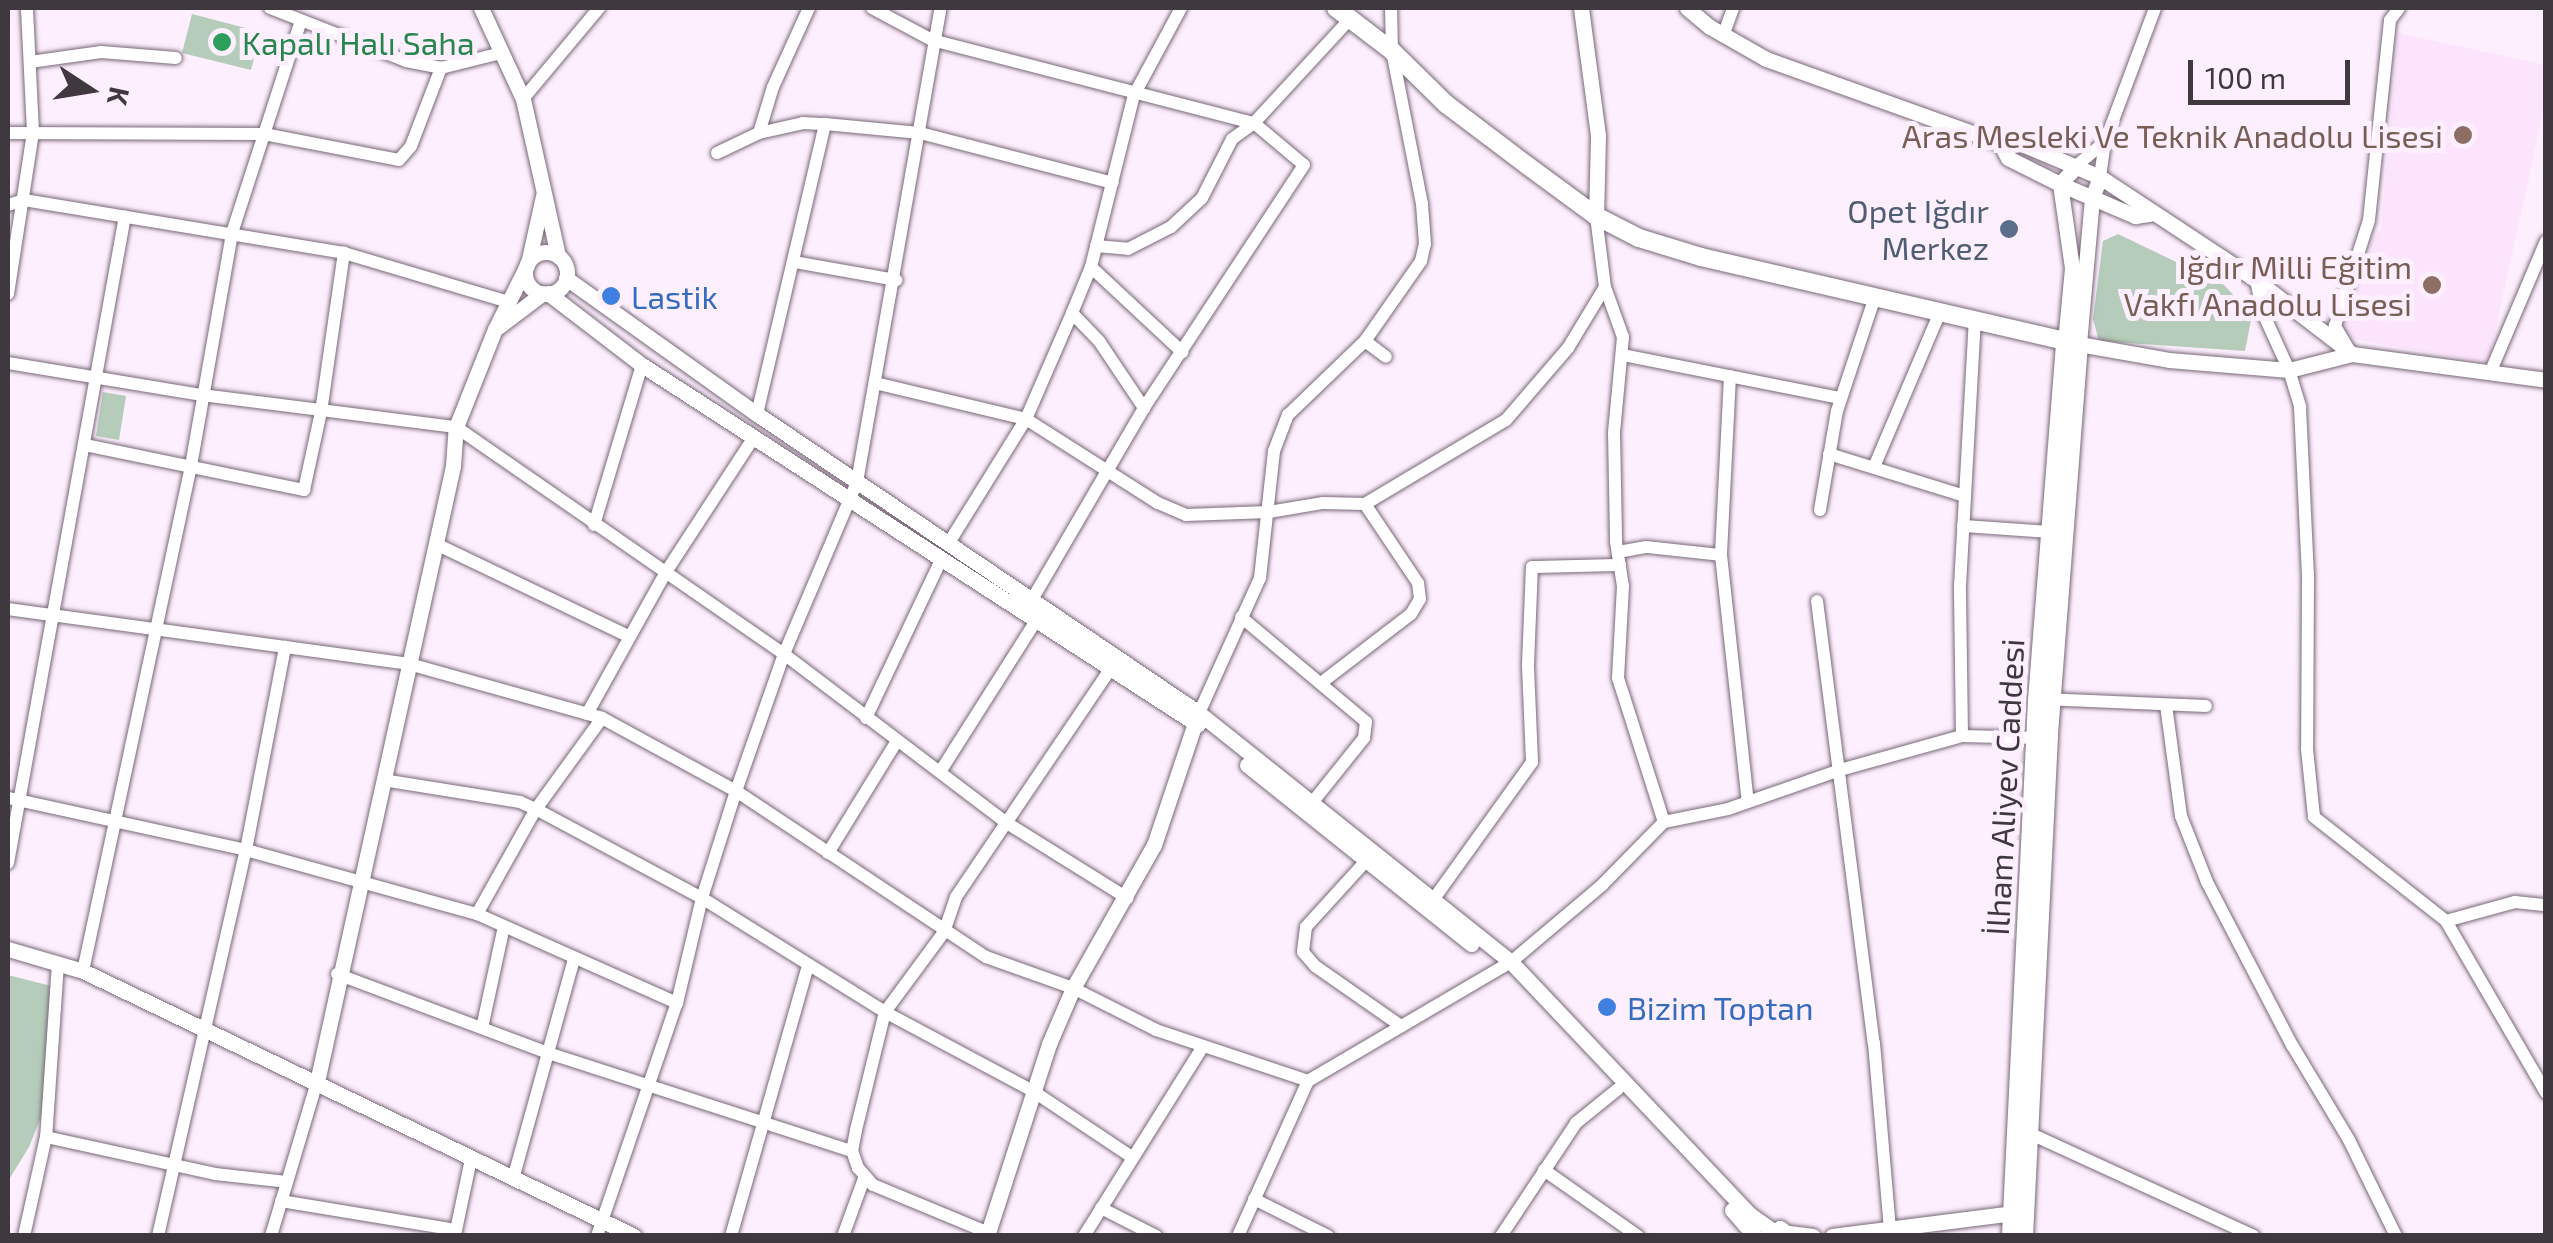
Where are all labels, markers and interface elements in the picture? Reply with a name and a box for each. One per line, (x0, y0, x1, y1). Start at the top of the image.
place label: Kapalı Halı Saha (242, 23, 474, 61)
marker: Kapalı Halı Saha (211, 31, 233, 53)
north arrow (40, 40, 140, 140)
scale bar (2193, 40, 2356, 102)
text: 100 m (2205, 59, 2286, 95)
text: K (101, 84, 138, 108)
place label: Aras Mesleki Ve Teknik Anadolu Lisesi (1899, 116, 2443, 154)
marker: Aras Mesleki Ve Teknik Anadolu Lisesi (2452, 124, 2474, 146)
place label: Opet Iğdır Merkez (1847, 192, 1989, 267)
marker: Opet Iğdır Merkez (1998, 218, 2020, 240)
place label: Iğdır Milli Eğitim Vakfı Anadolu Lisesi (2123, 248, 2412, 323)
marker: Iğdır Milli Eğitim Vakfı Anadolu Lisesi (2421, 274, 2443, 296)
place label: Lastik (631, 277, 718, 315)
marker: Lastik (600, 285, 622, 307)
street label: İlham Aliyev Caddesi (1977, 637, 2031, 937)
place label: Bizim Toptan (1627, 988, 1814, 1026)
marker: Bizim Toptan (1596, 996, 1618, 1018)

